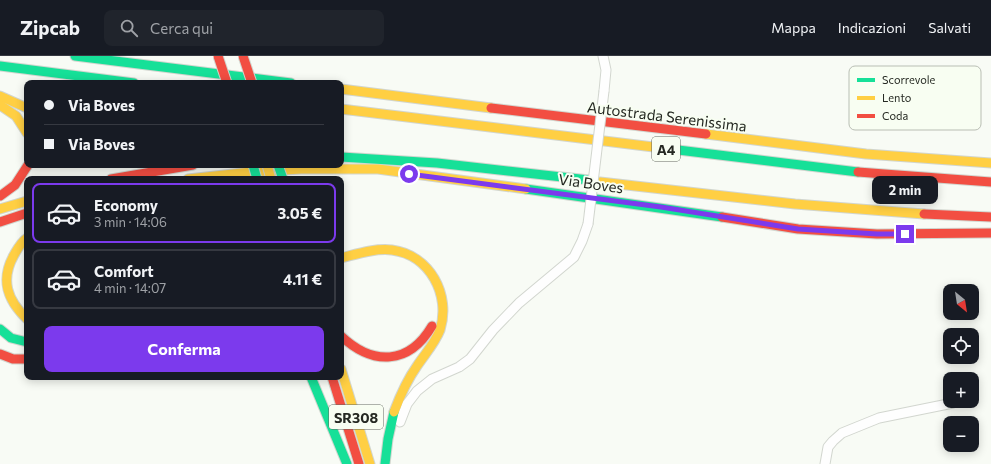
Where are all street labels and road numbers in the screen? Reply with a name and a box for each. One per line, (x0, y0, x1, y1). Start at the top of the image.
street label: Autostrada Serenissima (586, 97, 748, 135)
road number: A4 (652, 137, 680, 161)
street label: Via Boves (557, 170, 625, 196)
road number: SR308 (329, 405, 383, 429)

